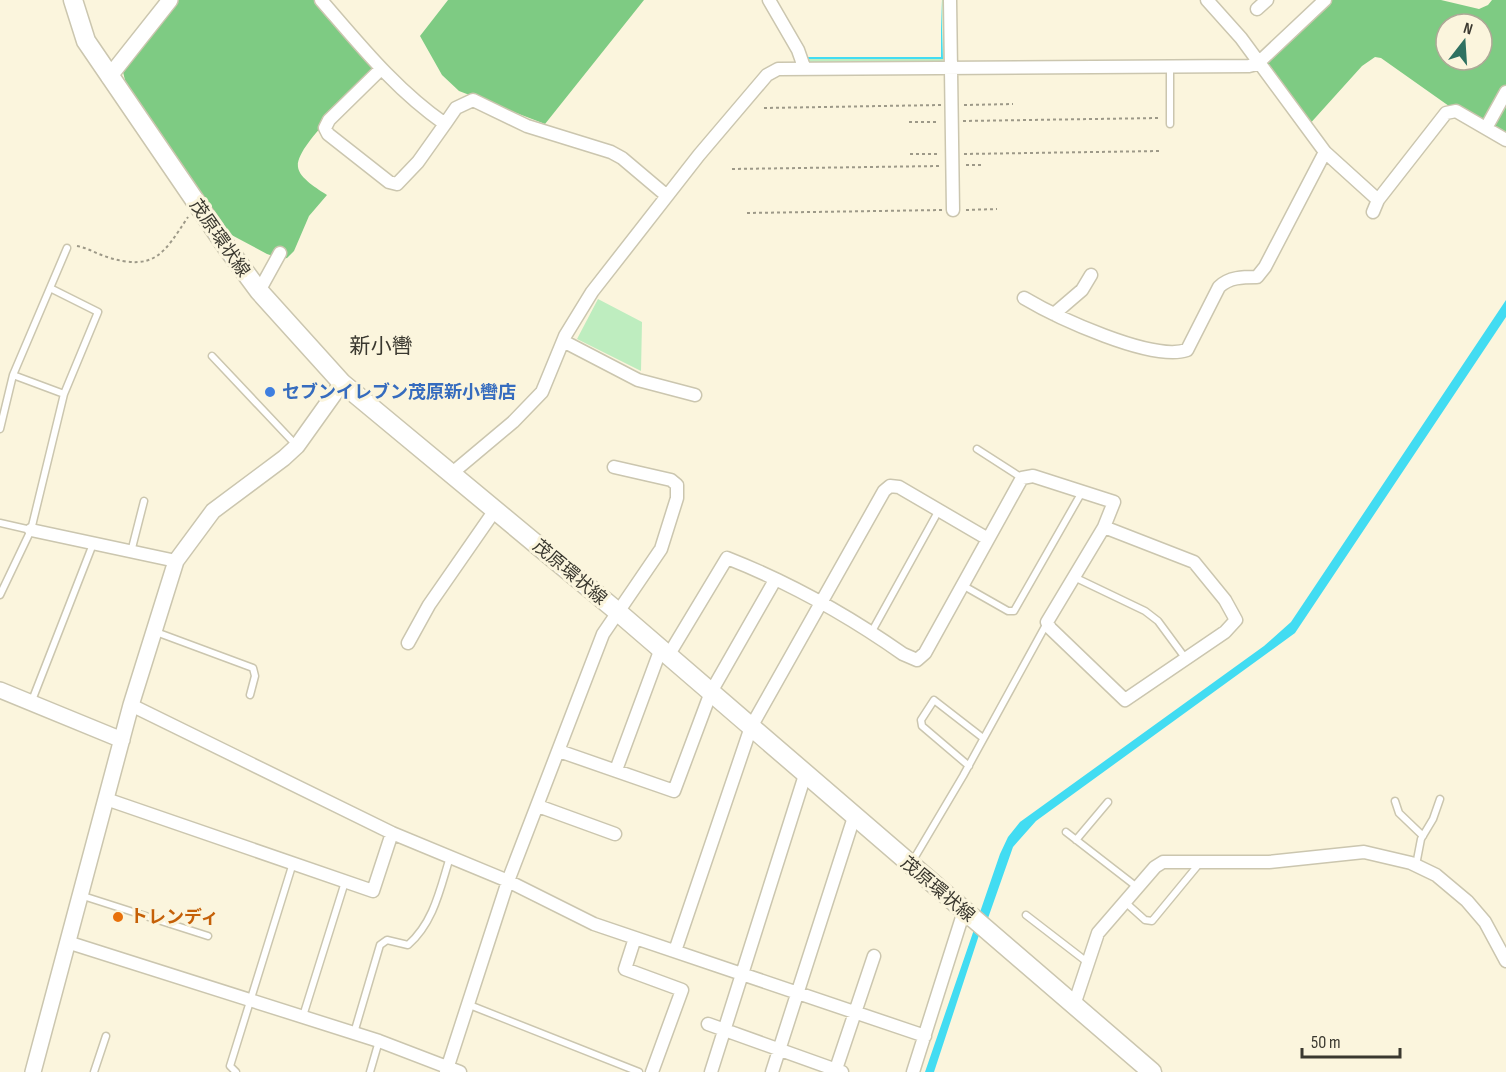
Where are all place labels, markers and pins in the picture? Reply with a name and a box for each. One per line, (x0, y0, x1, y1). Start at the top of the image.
place label: セブンイレブン茂原新小轡店 (282, 382, 516, 403)
marker: セブンイレブン茂原新小轡店 (263, 385, 277, 399)
place label: トレンディ (130, 907, 219, 928)
marker: トレンディ (111, 910, 125, 924)

